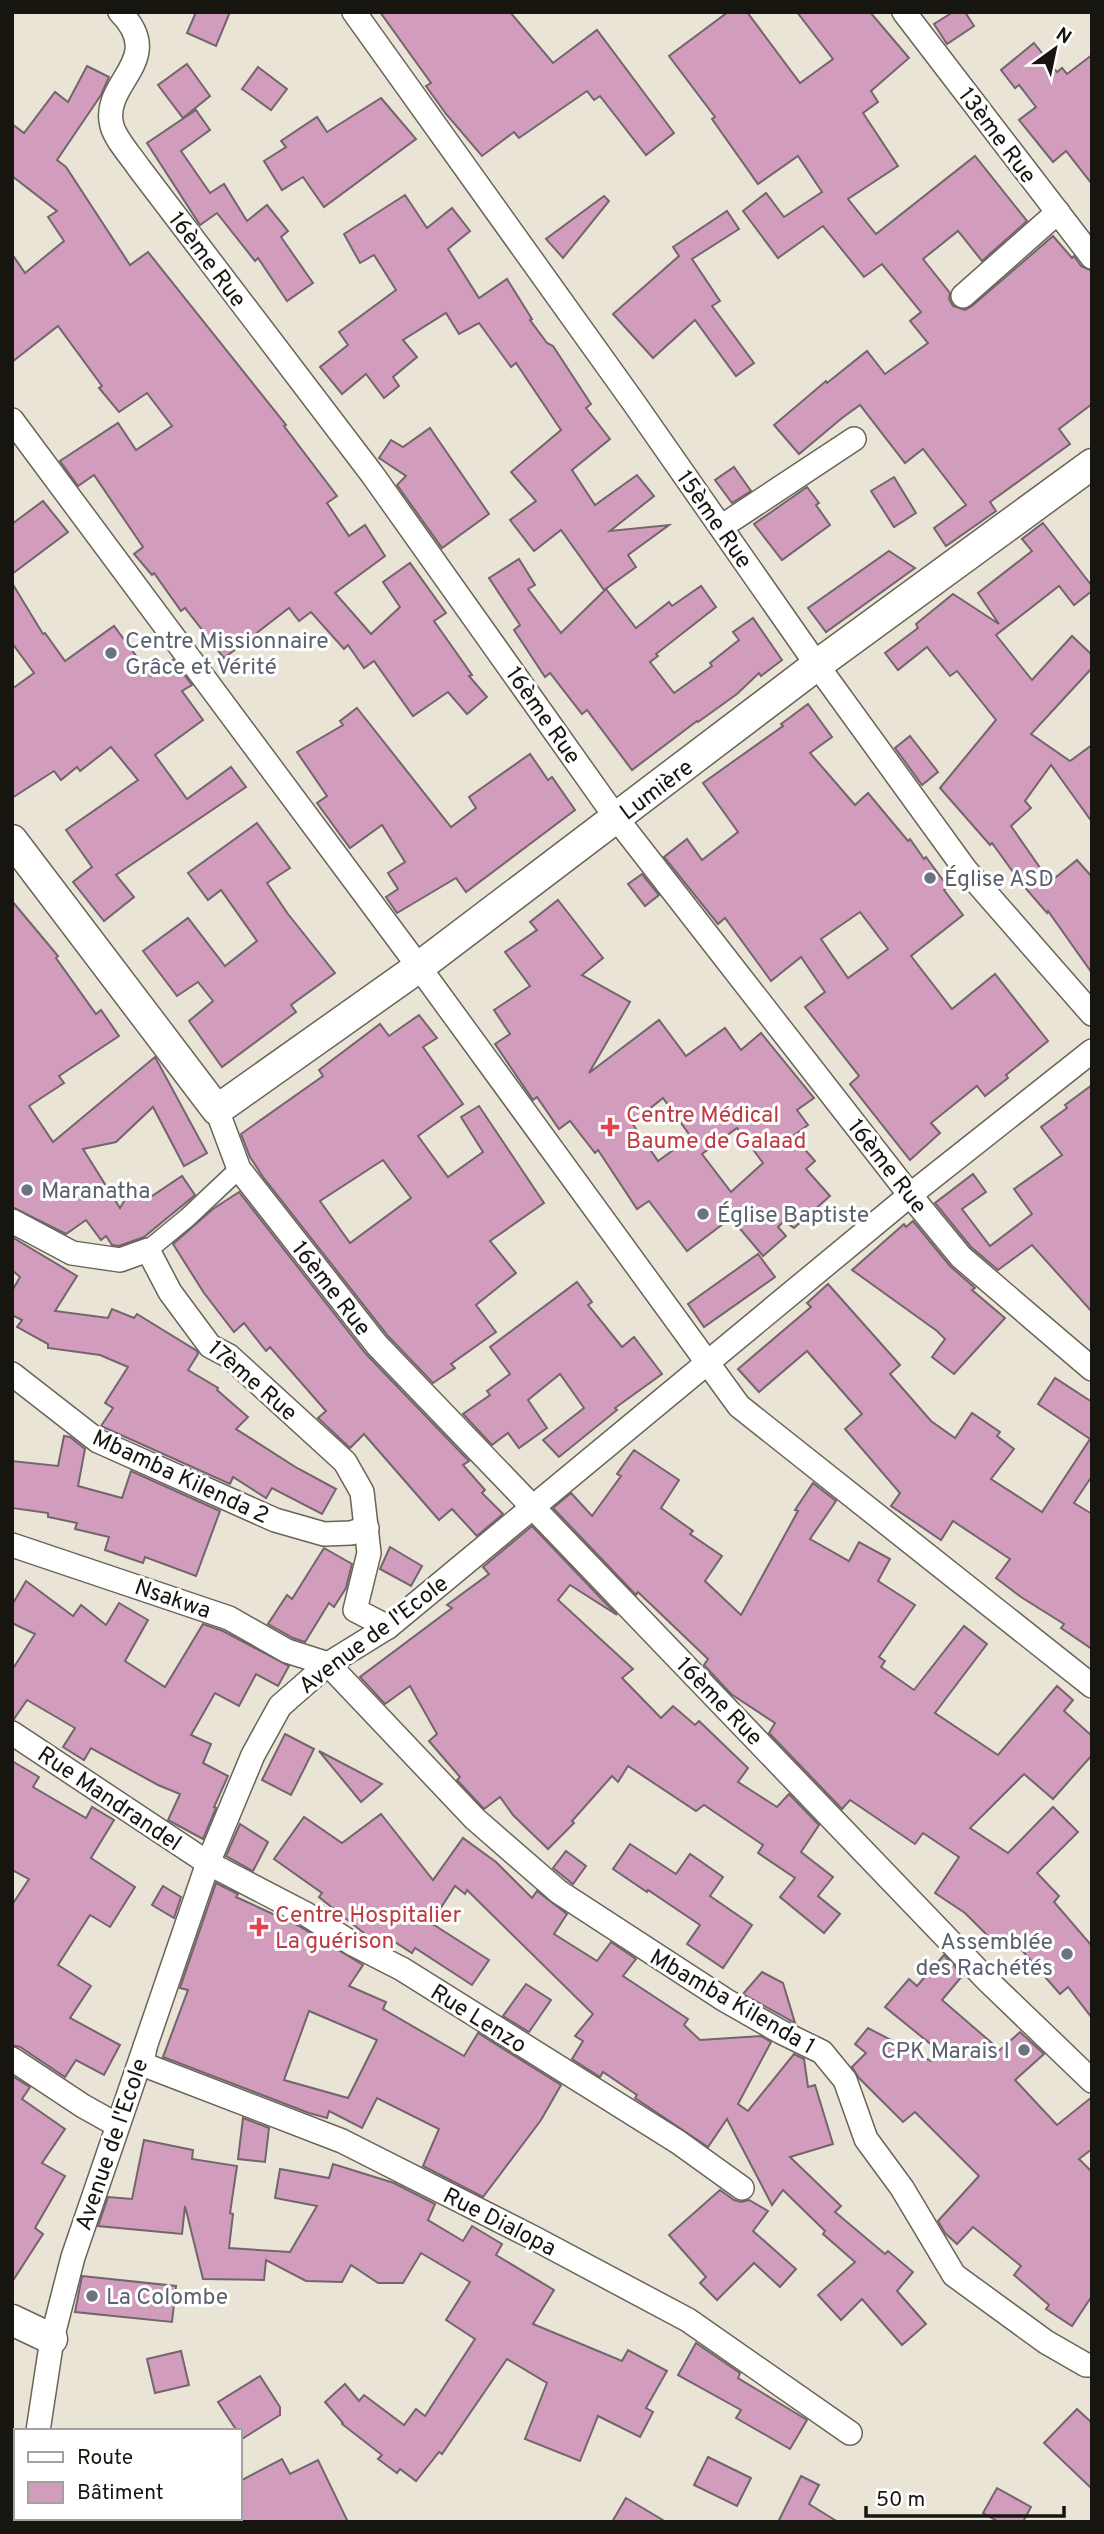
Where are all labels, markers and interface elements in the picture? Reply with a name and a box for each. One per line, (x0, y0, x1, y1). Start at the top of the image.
north arrow (1020, 14, 1090, 84)
text: N (1051, 23, 1075, 50)
street label: 13ème Rue (951, 83, 1041, 190)
street label: 16ème Rue (161, 207, 251, 314)
street label: 15ème Rue (669, 466, 757, 575)
place label: Centre Missionnaire Grâce et Vérité (125, 628, 329, 683)
marker: Centre Missionnaire Grâce et Vérité (103, 645, 119, 661)
street label: 16ème Rue (498, 662, 586, 771)
street label: Lumière (615, 754, 700, 828)
place label: Église ASD (944, 865, 1054, 895)
marker: Église ASD (922, 870, 938, 886)
place label: Centre Médical Baume de Galaad (626, 1102, 806, 1157)
street label: 16ème Rue (840, 1114, 932, 1221)
marker: Centre Médical Baume de Galaad (600, 1117, 620, 1137)
place label: Maranatha (41, 1178, 150, 1207)
marker: Maranatha (19, 1182, 35, 1198)
place label: Église Baptiste (717, 1201, 869, 1231)
marker: Église Baptiste (695, 1206, 711, 1222)
street label: 16ème Rue (284, 1236, 376, 1343)
street label: 17ème Rue (201, 1335, 302, 1429)
street label: Mbamba Kilenda 2 (87, 1425, 273, 1532)
street label: Avenue de l'Ecole (294, 1570, 455, 1702)
street label: Nsakwa (130, 1574, 214, 1627)
street label: 16ème Rue (669, 1652, 768, 1753)
street label: Rue Mandrandel (31, 1741, 186, 1859)
place label: Centre Hospitalier La guérison (275, 1902, 462, 1957)
marker: Centre Hospitalier La guérison (249, 1917, 269, 1937)
place label: Assemblée des Rachétés (915, 1929, 1053, 1984)
street label: Mbamba Kilenda 1 (644, 1944, 820, 2062)
marker: Assemblée des Rachétés (1059, 1946, 1075, 1962)
street label: Rue Lenzo (424, 1979, 531, 2061)
place label: CPK Marais I (881, 2038, 1010, 2067)
marker: CPK Marais I (1016, 2042, 1032, 2058)
street label: Avenue de l'Ecole (70, 2055, 156, 2235)
street label: Rue Dialopa (437, 2182, 560, 2264)
place label: La Colombe (106, 2284, 228, 2313)
marker: La Colombe (84, 2288, 100, 2304)
legend (14, 2429, 242, 2520)
text: Route (77, 2445, 133, 2472)
scale bar (866, 2474, 1064, 2518)
text: Bâtiment (77, 2480, 164, 2507)
text: 50 m (876, 2487, 925, 2514)

